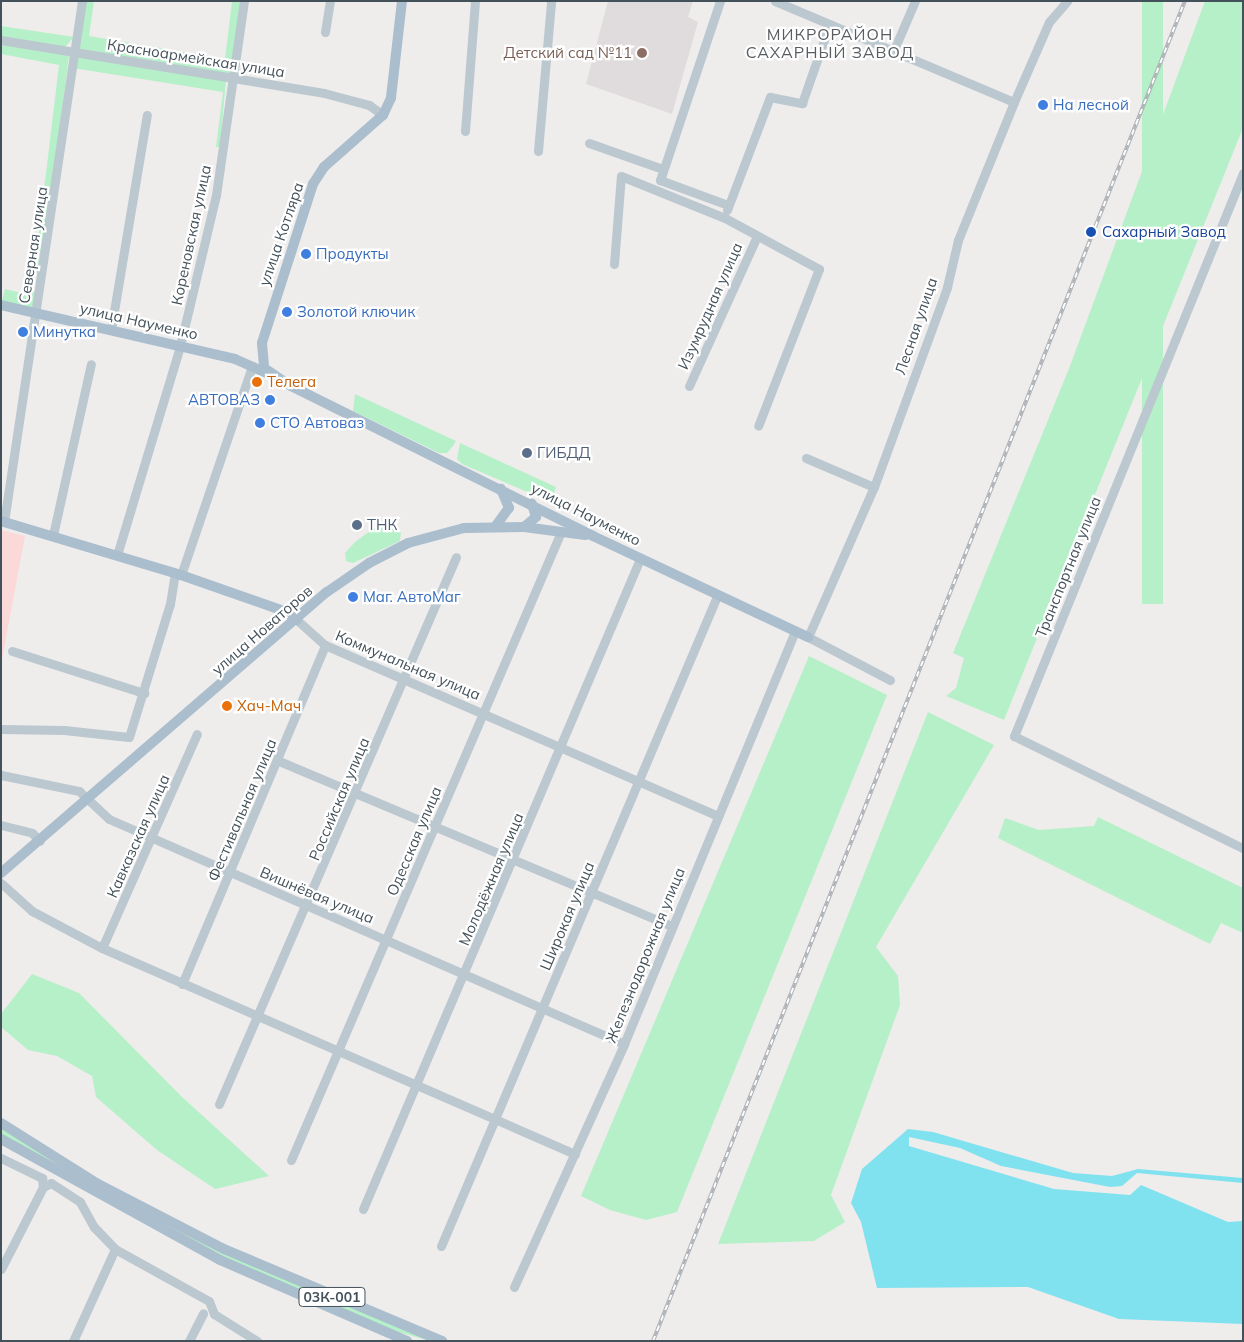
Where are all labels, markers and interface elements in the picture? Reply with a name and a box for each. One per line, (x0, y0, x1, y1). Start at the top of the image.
district label: МИКРОРАЙОН САХАРНЫЙ ЗАВОД (744, 24, 916, 62)
street label: Красноармейская улица (106, 35, 286, 81)
place label: Детский сад №11 (503, 44, 632, 62)
marker: Детский сад №11 (636, 47, 648, 59)
place label: На лесной (1053, 96, 1129, 114)
marker: На лесной (1037, 99, 1049, 111)
street label: Кореновская улица (167, 163, 215, 307)
street label: улица Котляра (255, 180, 307, 288)
street label: Северная улица (15, 185, 51, 305)
place label: Сахарный Завод (1102, 223, 1226, 241)
marker: Сахарный Завод (1084, 225, 1098, 239)
street label: Изумрудная улица (674, 240, 746, 372)
place label: Продукты (316, 245, 389, 263)
marker: Продукты (300, 248, 312, 260)
street label: Лесная улица (891, 275, 941, 377)
street label: улица Науменко (78, 299, 200, 343)
place label: Золотой ключик (297, 303, 415, 321)
marker: Золотой ключик (281, 306, 293, 318)
place label: Минутка (33, 323, 96, 341)
marker: Минутка (17, 326, 29, 338)
place label: Телега (267, 373, 316, 391)
marker: Телега (251, 376, 263, 388)
place label: АВТОВАЗ (188, 391, 260, 409)
marker: АВТОВАЗ (264, 394, 276, 406)
place label: СТО Автоваз (270, 414, 364, 432)
marker: СТО Автоваз (254, 417, 266, 429)
place label: ГИБДД (537, 444, 591, 462)
marker: ГИБДД (521, 447, 533, 459)
street label: улица Науменко (528, 479, 644, 549)
street label: Транспортная улица (1031, 494, 1105, 640)
place label: ТНК (367, 516, 397, 534)
marker: ТНК (351, 519, 363, 531)
street label: улица Новаторов (208, 582, 316, 678)
place label: Маг. АвтоМаг (363, 588, 461, 606)
marker: Маг. АвтоМаг (347, 591, 359, 603)
street label: Коммунальная улица (333, 626, 483, 704)
place label: Хач-Мач (237, 697, 301, 715)
marker: Хач-Мач (221, 700, 233, 712)
street label: Российская улица (305, 735, 373, 863)
street label: Фестивальная улица (204, 736, 280, 884)
street label: Кавказская улица (103, 772, 173, 900)
street label: Одесская улица (383, 784, 445, 898)
street label: Молодёжная улица (455, 810, 527, 948)
street label: Широкая улица (536, 859, 598, 973)
street label: Вишнёвая улица (257, 863, 377, 927)
street label: Железнодорожная улица (602, 865, 688, 1045)
road number: 03К-001 (298, 1285, 366, 1308)

